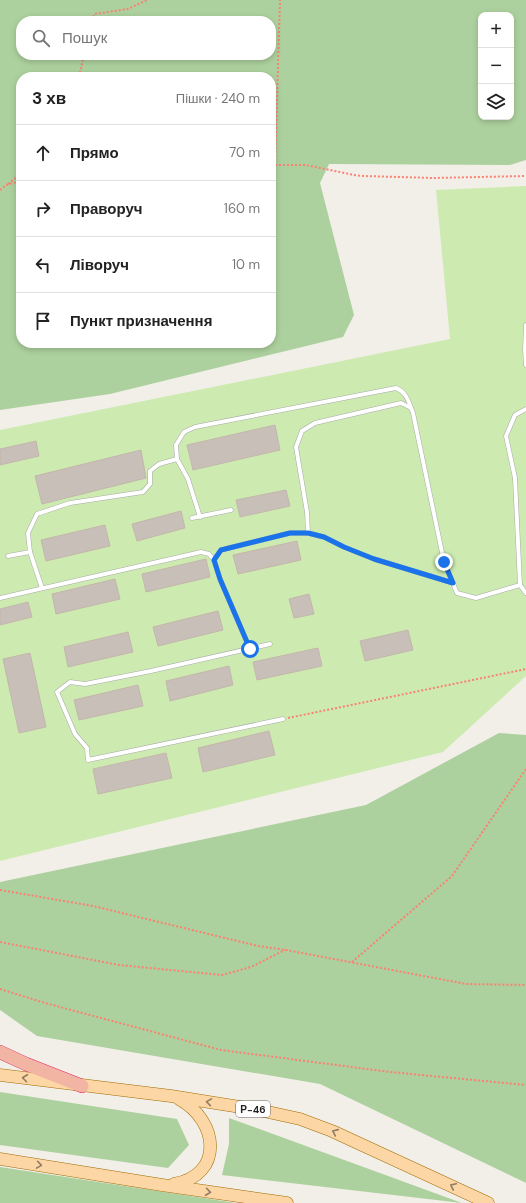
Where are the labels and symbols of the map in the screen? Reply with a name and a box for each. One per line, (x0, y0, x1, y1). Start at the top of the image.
route end (435, 553, 453, 571)
route start (241, 640, 259, 658)
one-way arrow (22, 1074, 28, 1083)
one-way arrow (206, 1098, 212, 1107)
road number: Р-46 (236, 1101, 270, 1117)
one-way arrow (332, 1129, 340, 1137)
one-way arrow (35, 1160, 42, 1169)
one-way arrow (450, 1183, 458, 1191)
one-way arrow (205, 1187, 212, 1196)

